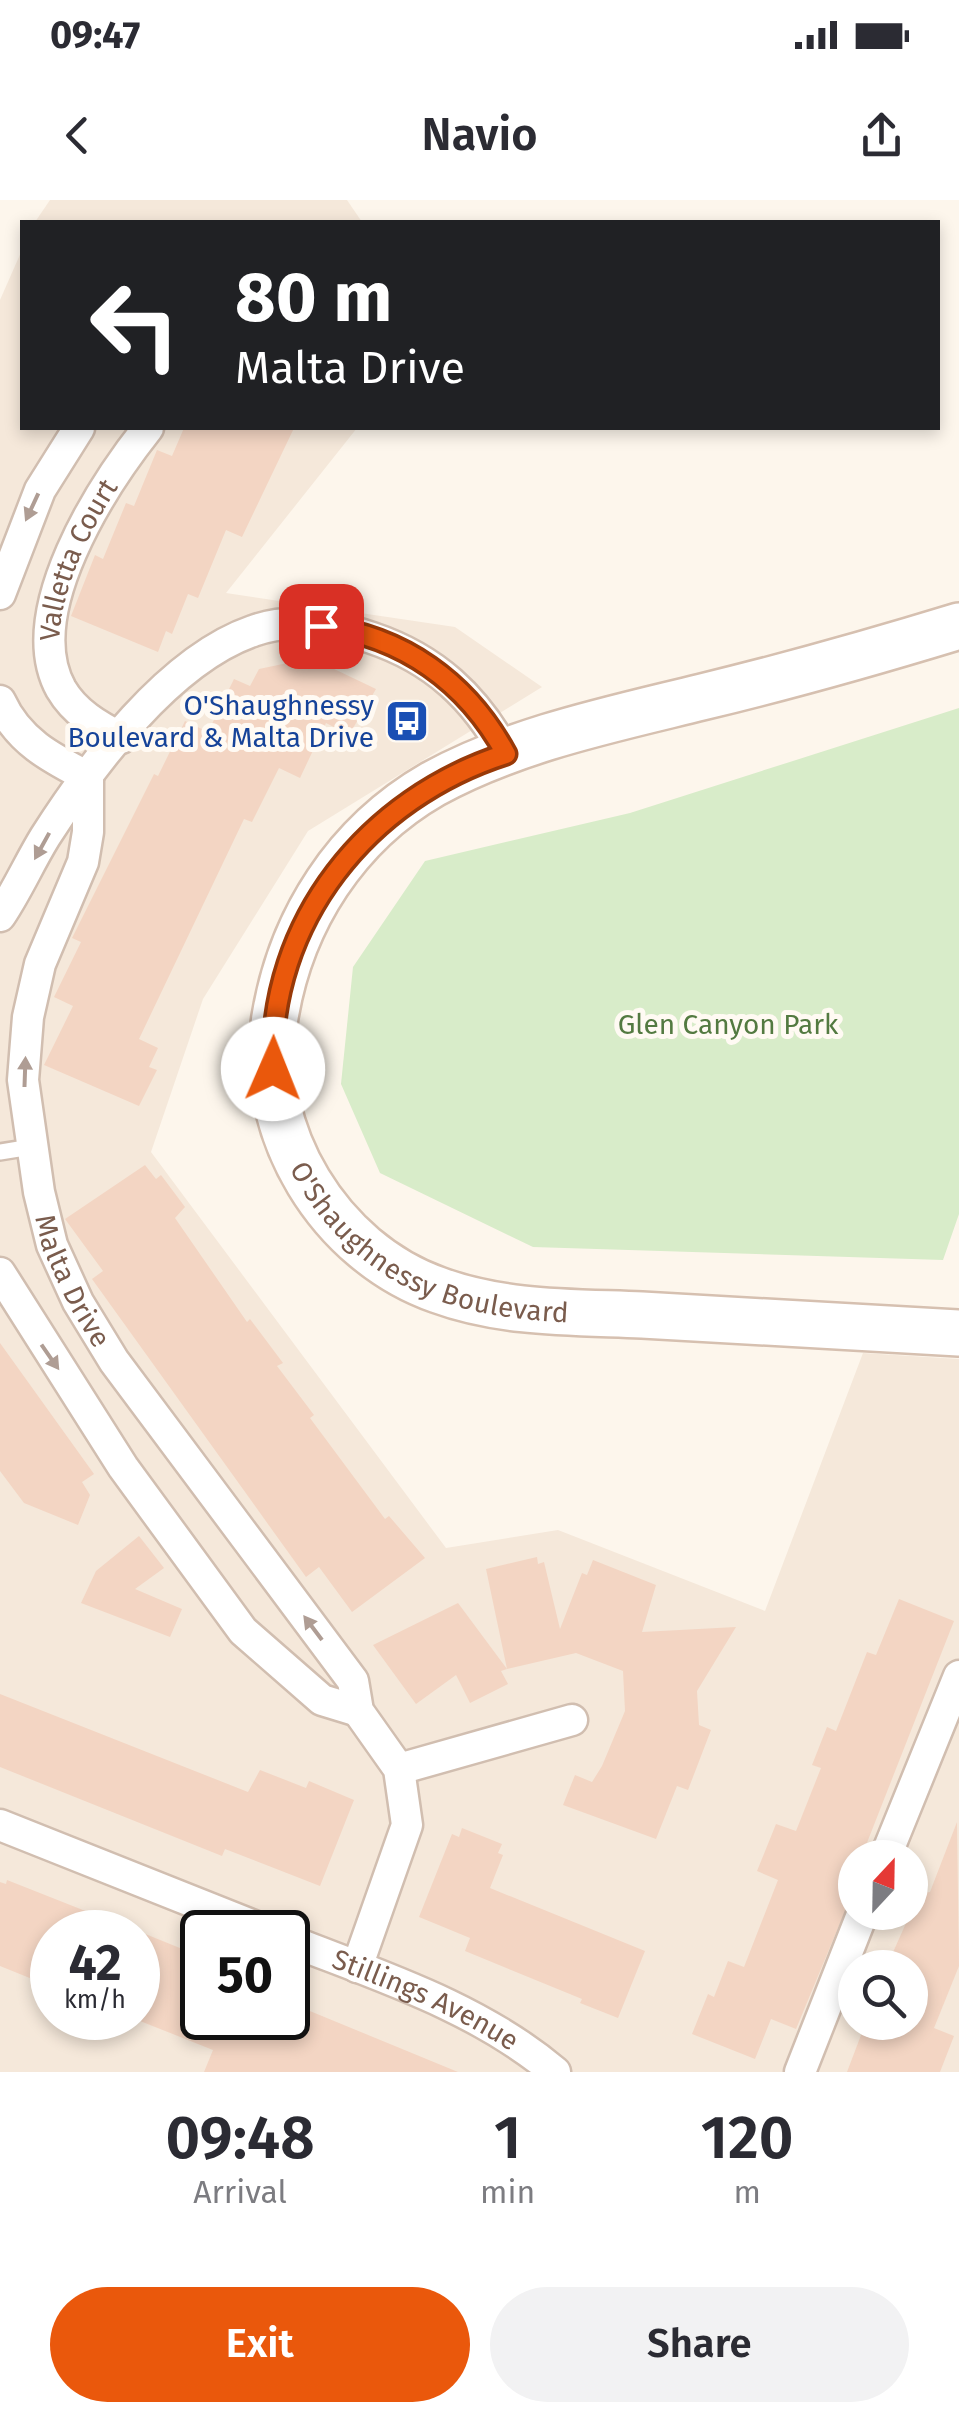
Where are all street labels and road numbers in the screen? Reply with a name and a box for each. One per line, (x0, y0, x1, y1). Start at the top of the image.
street label: Valletta Court (33, 472, 125, 641)
street label: O'Shaughnessy Boulevard (283, 1156, 569, 1329)
street label: Malta Drive (28, 1211, 118, 1353)
street label: Stillings Avenue (328, 1943, 525, 2057)

